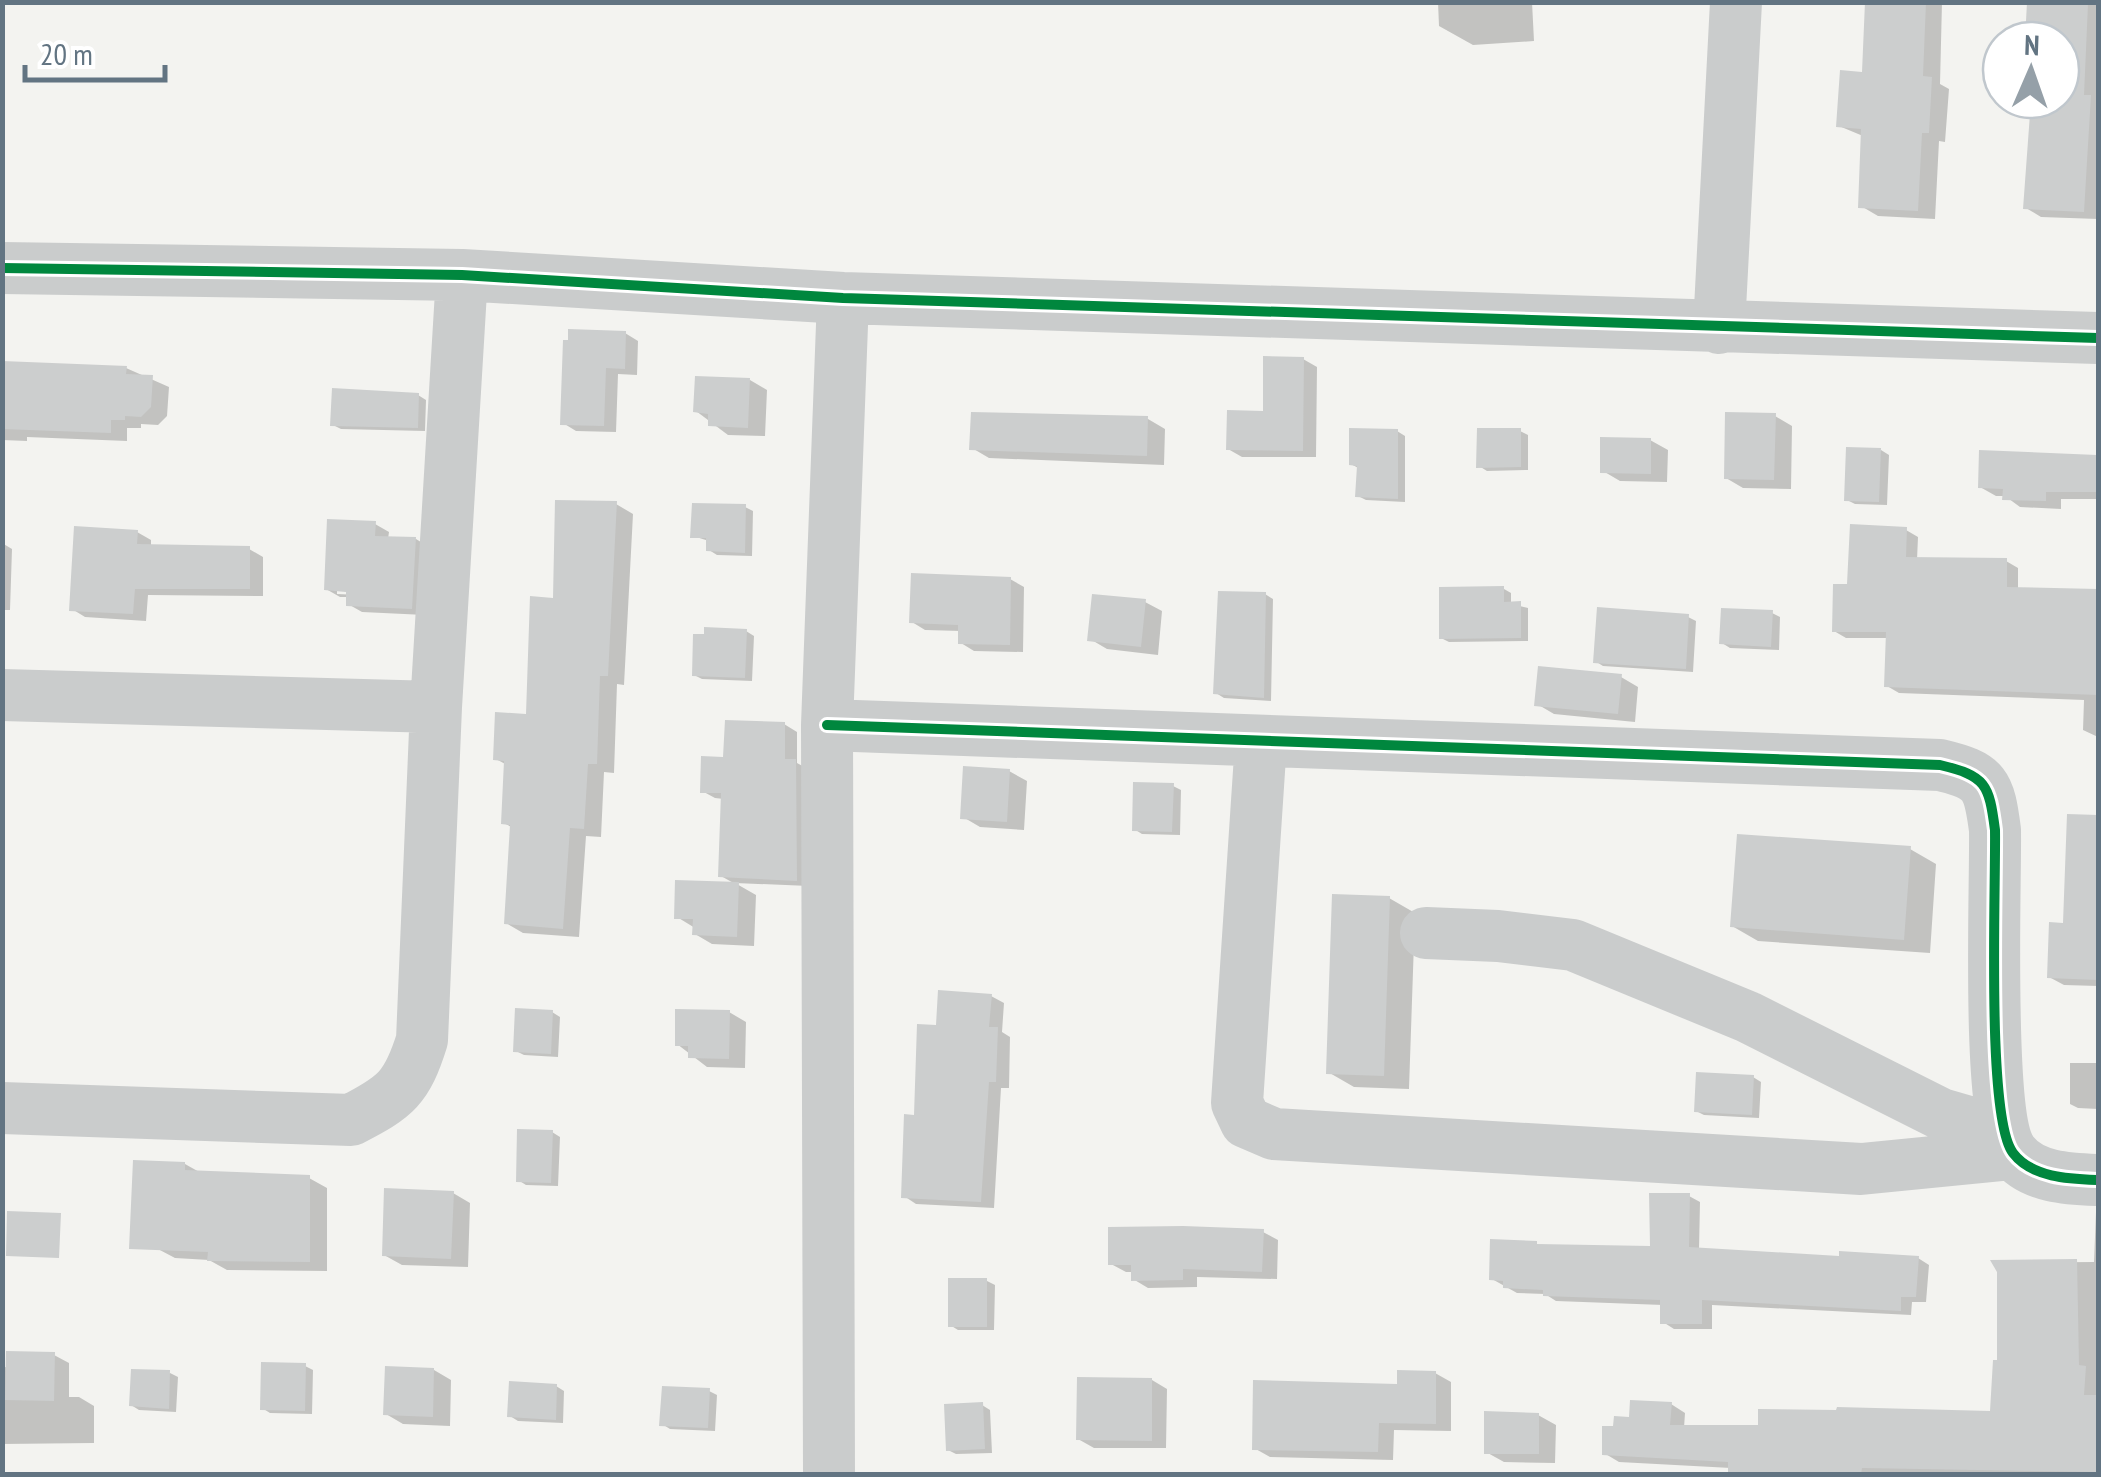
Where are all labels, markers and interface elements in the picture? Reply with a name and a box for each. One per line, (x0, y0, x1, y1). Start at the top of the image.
scale bar (25, 20, 165, 82)
north arrow (1981, 20, 2081, 120)
text: N (2024, 26, 2040, 63)
text: 20 m (40, 34, 93, 73)

